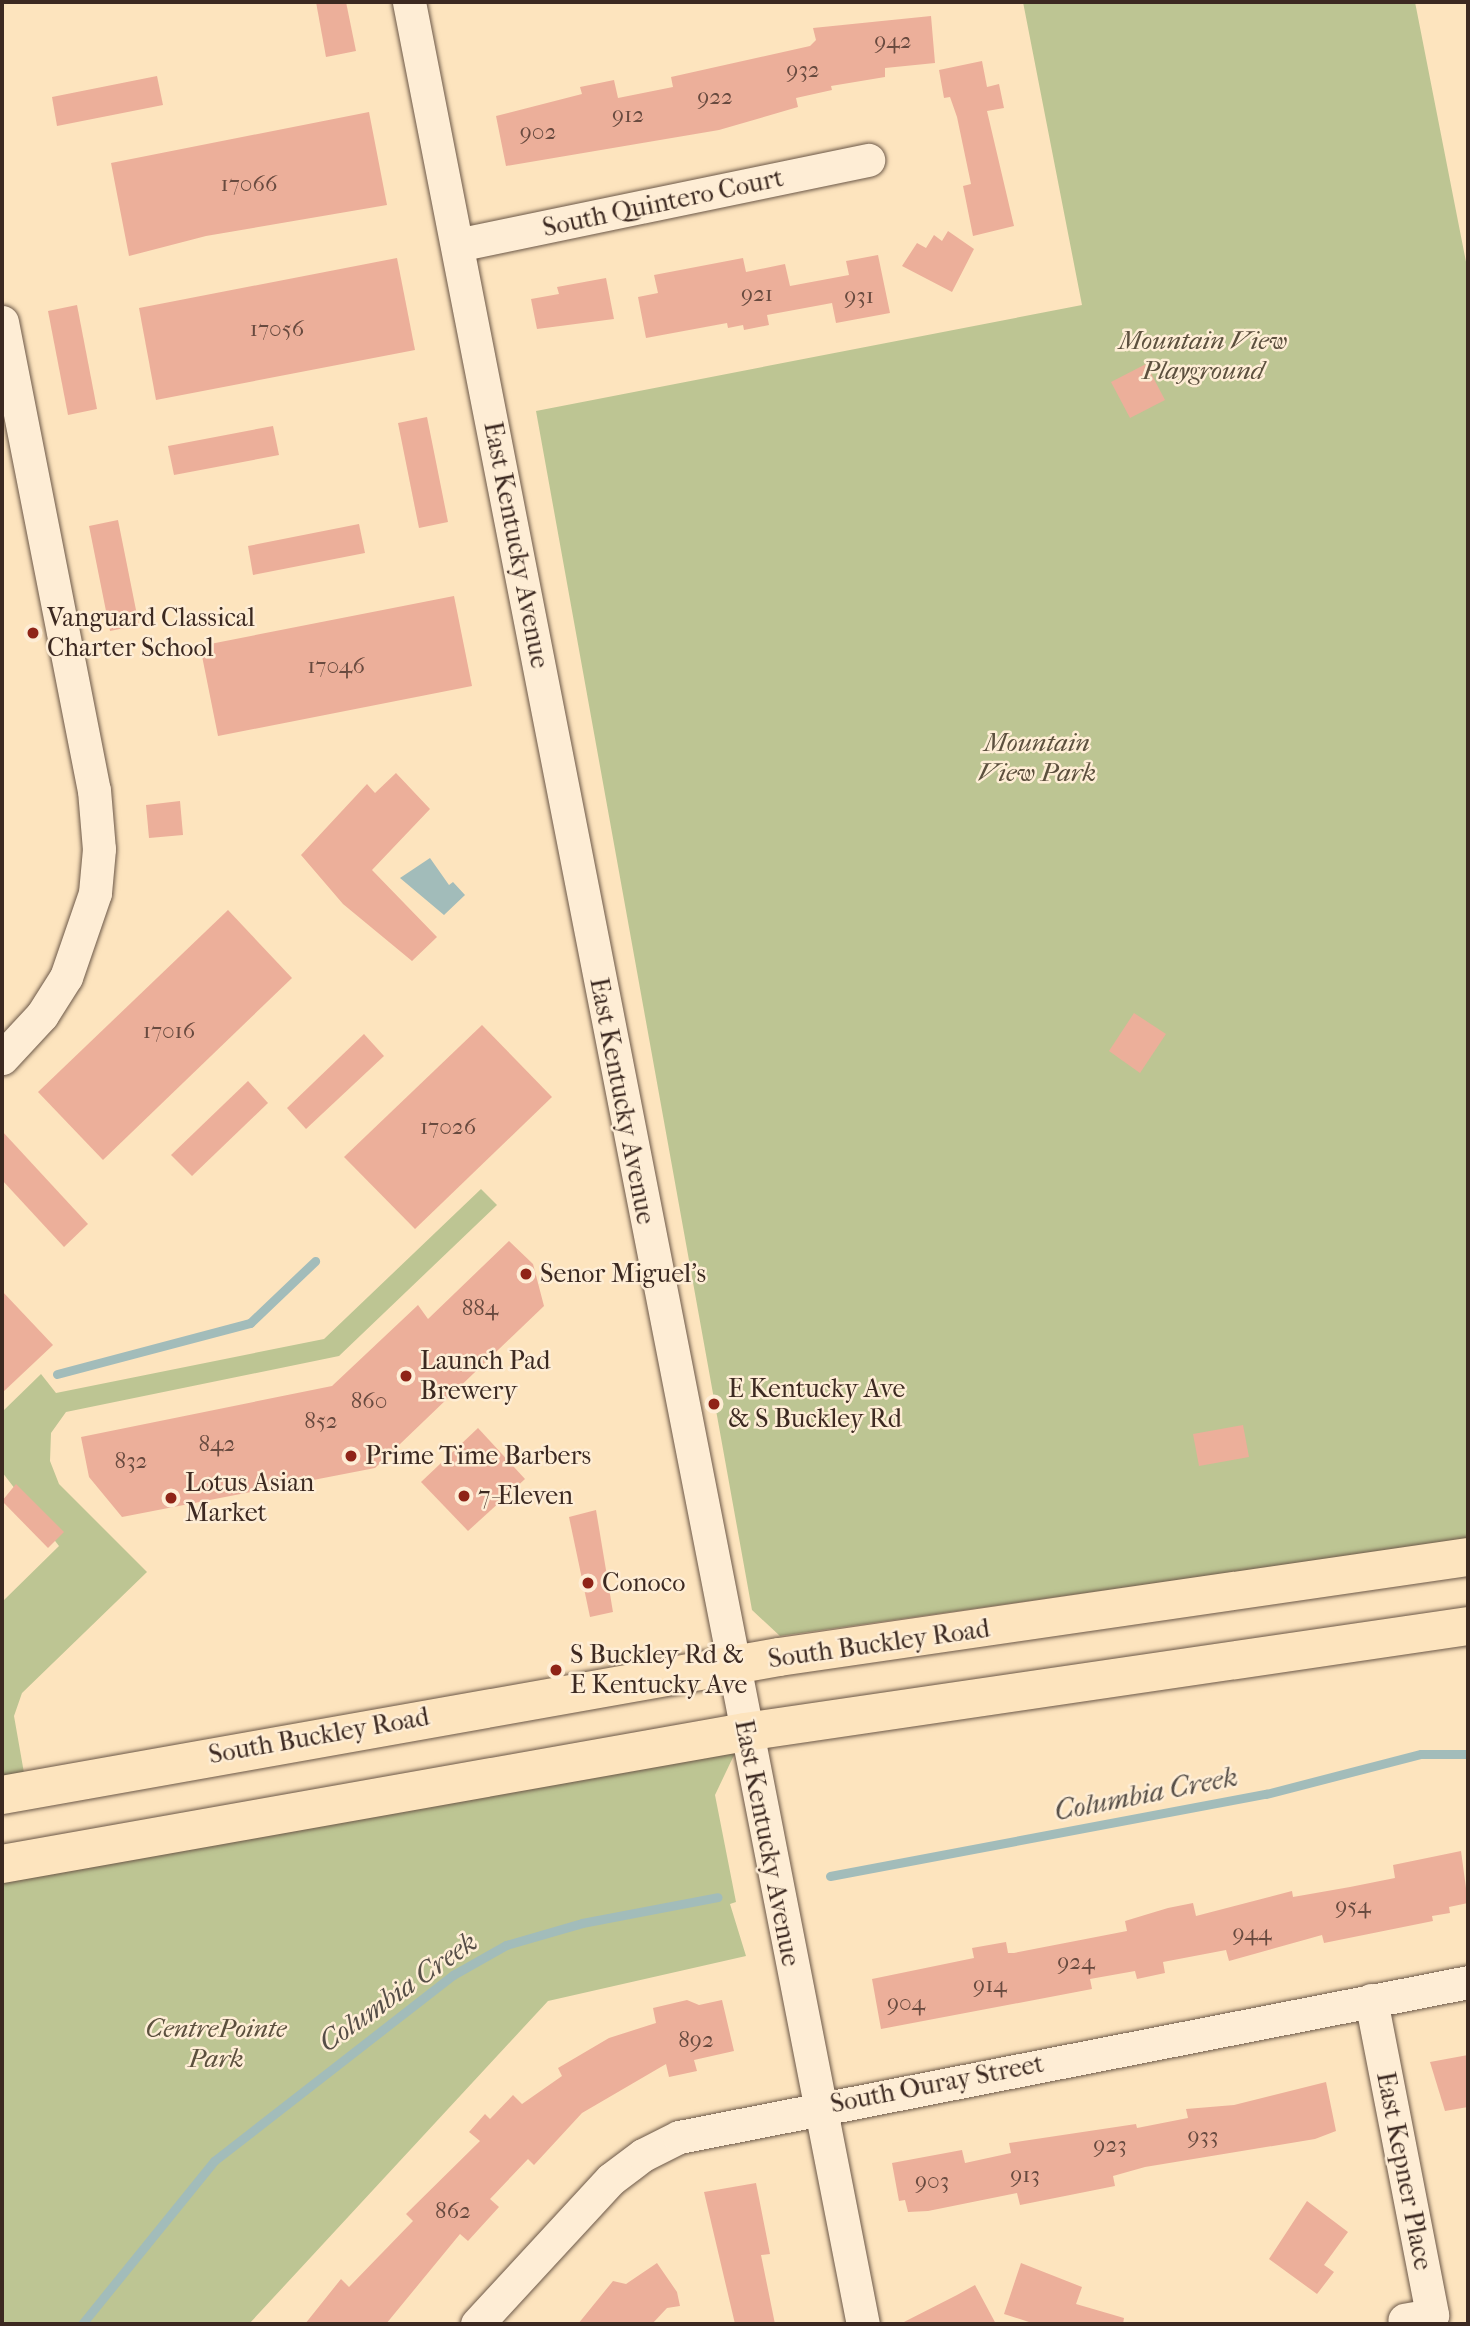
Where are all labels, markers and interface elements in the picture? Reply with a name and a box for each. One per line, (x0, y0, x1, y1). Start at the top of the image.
house number: 942 (874, 27, 912, 55)
house number: 932 (786, 56, 820, 84)
house number: 922 (697, 83, 733, 111)
house number: 912 (612, 101, 644, 129)
house number: 902 (520, 118, 556, 146)
street label: South Quintero Court (540, 162, 786, 244)
house number: 17066 (221, 170, 277, 198)
house number: 921 (741, 280, 773, 308)
house number: 931 (844, 282, 874, 310)
house number: 17056 (250, 315, 304, 343)
park label: Mountain View Playground (1119, 325, 1287, 386)
street label: East Kentucky Avenue (477, 419, 555, 671)
place label: Vanguard Classical Charter School (47, 602, 255, 664)
marker: Vanguard Classical Charter School (25, 625, 41, 641)
house number: 17046 (307, 652, 365, 680)
park label: Mountain View Park (978, 727, 1096, 788)
street label: East Kentucky Avenue (583, 975, 661, 1227)
house number: 17016 (143, 1017, 195, 1045)
house number: 17026 (420, 1113, 476, 1141)
place label: Senor Miguel's (540, 1258, 706, 1290)
marker: Senor Miguel's (518, 1266, 534, 1282)
house number: 884 (462, 1294, 498, 1322)
place label: Launch Pad Brewery (420, 1345, 551, 1406)
marker: Launch Pad Brewery (398, 1368, 414, 1384)
place label: E Kentucky Ave & S Buckley Rd (728, 1373, 905, 1434)
house number: 860 (351, 1387, 387, 1415)
marker: E Kentucky Ave & S Buckley Rd (706, 1396, 722, 1412)
house number: 852 (304, 1407, 338, 1435)
house number: 842 (199, 1430, 235, 1458)
place label: Prime Time Barbers (365, 1440, 591, 1472)
house number: 832 (115, 1447, 147, 1475)
marker: Prime Time Barbers (343, 1448, 359, 1464)
place label: Lotus Asian Market (185, 1467, 314, 1528)
place label: 7-Eleven (478, 1480, 573, 1512)
marker: 7-Eleven (456, 1488, 472, 1504)
marker: Lotus Asian Market (163, 1490, 179, 1506)
place label: Conoco (602, 1567, 685, 1599)
marker: Conoco (580, 1575, 596, 1591)
street label: South Buckley Road (766, 1613, 992, 1675)
place label: S Buckley Rd & E Kentucky Ave (570, 1639, 747, 1700)
marker: S Buckley Rd & E Kentucky Ave (548, 1662, 564, 1678)
street label: South Buckley Road (206, 1701, 432, 1771)
street label: East Kentucky Avenue (728, 1717, 806, 1969)
water label: Columbia Creek (1052, 1760, 1240, 1828)
house number: 954 (1335, 1892, 1371, 1920)
house number: 944 (1232, 1919, 1272, 1947)
water label: Columbia Creek (312, 1925, 484, 2059)
house number: 924 (1057, 1948, 1095, 1976)
house number: 914 (973, 1971, 1007, 1999)
house number: 904 (887, 1989, 925, 2017)
park label: CentrePointe Park (146, 2013, 286, 2074)
house number: 892 (678, 2026, 714, 2054)
street label: South Ouray Street (828, 2048, 1046, 2120)
street label: East Kepner Place (1369, 2069, 1439, 2273)
house number: 933 (1188, 2122, 1218, 2150)
house number: 923 (1093, 2131, 1127, 2159)
house number: 913 (1010, 2161, 1040, 2189)
house number: 903 (915, 2167, 949, 2195)
house number: 862 (435, 2197, 471, 2225)

